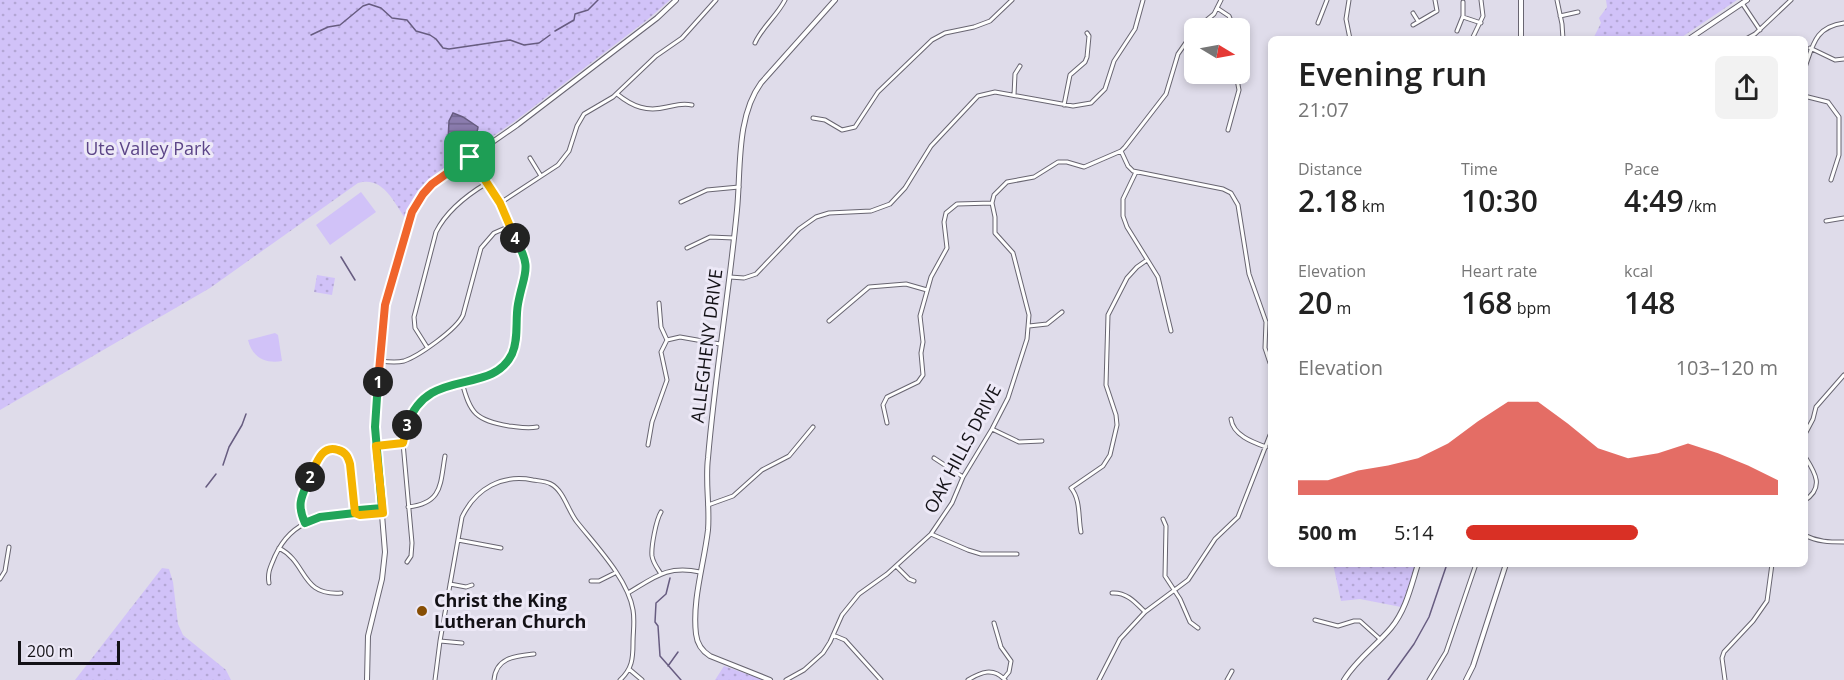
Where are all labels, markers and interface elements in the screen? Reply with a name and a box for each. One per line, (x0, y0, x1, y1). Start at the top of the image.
north arrow (1184, 18, 1250, 84)
map controls (1184, 18, 1250, 84)
text: Evening run (1298, 51, 1487, 96)
button: share (1715, 56, 1778, 119)
text: 21:07 (1298, 96, 1349, 123)
pin (444, 131, 495, 182)
park label: Ute Valley Park (85, 136, 211, 160)
icon: arrive (453, 140, 486, 173)
text: Distance (1298, 158, 1362, 180)
text: Time (1461, 158, 1498, 180)
text: Pace (1624, 158, 1659, 180)
text: 2.18 (1298, 180, 1358, 221)
text: 10:30 (1461, 180, 1538, 221)
text: 4:49 (1624, 180, 1684, 221)
text: km (1358, 195, 1385, 217)
text: /km (1684, 195, 1717, 217)
pin: 4 (500, 223, 530, 253)
text: 4 (510, 227, 520, 249)
text: Elevation (1298, 260, 1366, 282)
text: Heart rate (1461, 260, 1537, 282)
text: kcal (1624, 260, 1653, 282)
street label: ALLEGHENY DRIVE (685, 268, 727, 424)
text: 20 (1298, 282, 1332, 323)
text: 168 (1461, 282, 1512, 323)
text: 148 (1624, 282, 1675, 323)
text: m (1332, 297, 1351, 319)
text: bpm (1512, 297, 1551, 319)
text: Elevation (1298, 354, 1383, 381)
text: 103–120 m (1676, 354, 1778, 381)
pin: 1 (363, 367, 393, 397)
text: 1 (373, 371, 383, 393)
street label: OAK HILLS DRIVE (918, 380, 1006, 517)
pin: 3 (392, 410, 422, 440)
text: 3 (402, 414, 412, 436)
pin: 2 (295, 462, 325, 492)
text: 2 (305, 466, 315, 488)
text: 500 m (1298, 519, 1357, 546)
text: 5:14 (1394, 519, 1434, 546)
place label: Christ the King Lutheran Church (434, 588, 586, 633)
marker: Christ the King Lutheran Church (415, 604, 429, 618)
scale bar (18, 638, 120, 666)
text: 200 m (27, 640, 73, 662)

